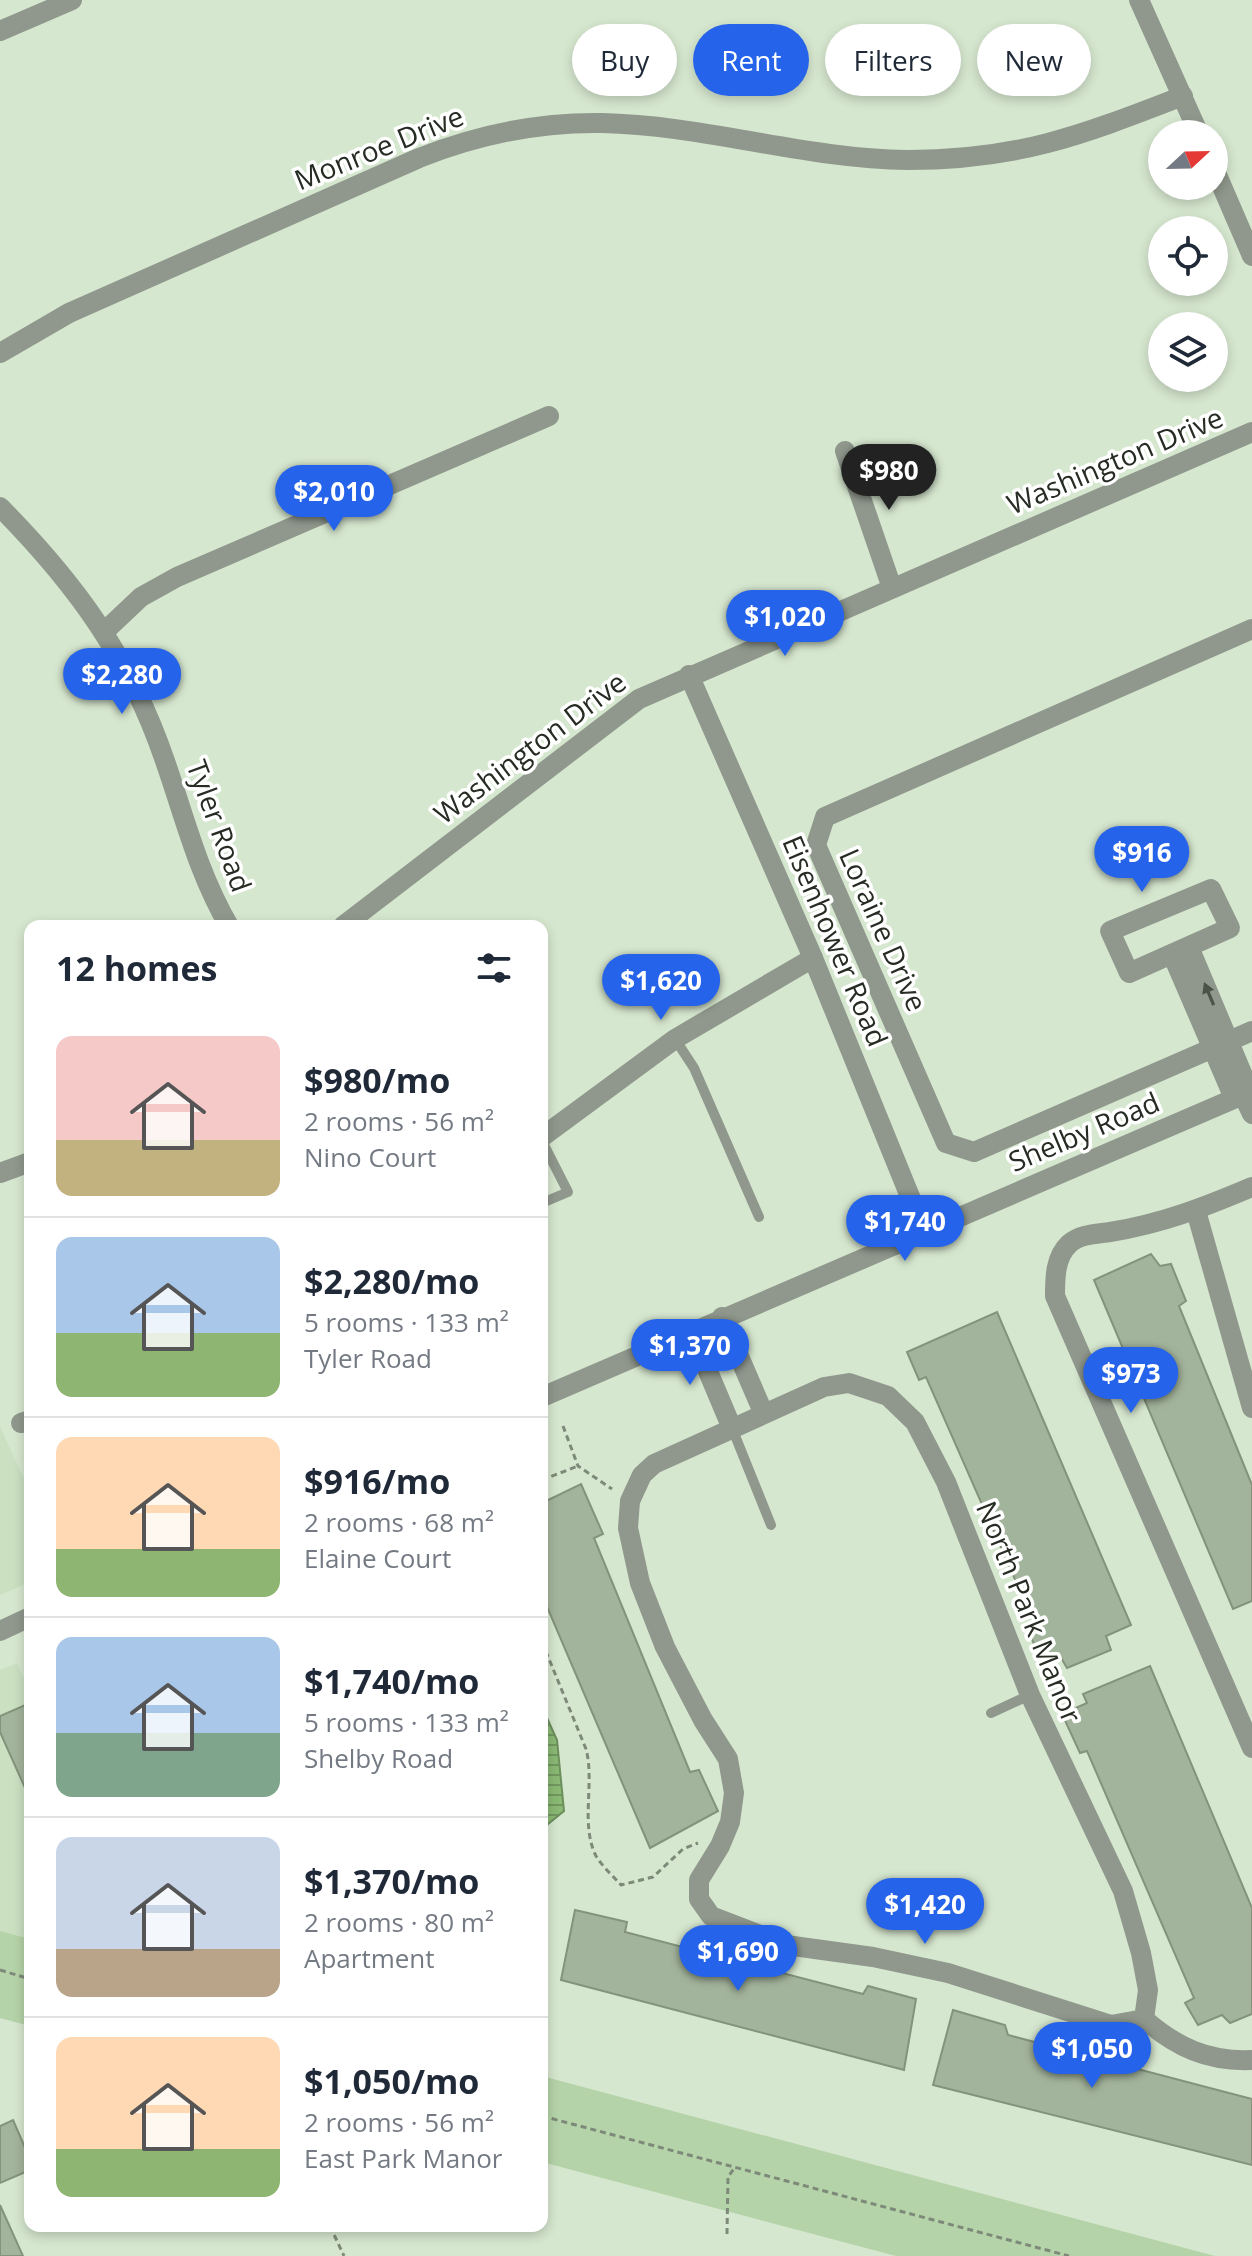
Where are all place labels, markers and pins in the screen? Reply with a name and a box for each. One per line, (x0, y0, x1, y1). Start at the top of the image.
pin: $980 (842, 444, 936, 512)
pin: $2,010 (269, 465, 399, 533)
pin: $1,020 (720, 590, 850, 658)
pin: $2,280 (57, 648, 187, 716)
pin: $916 (1095, 826, 1189, 894)
pin: $1,620 (596, 954, 726, 1022)
pin: $1,740 (840, 1195, 970, 1263)
pin: $1,370 (625, 1319, 755, 1387)
pin: $973 (1084, 1347, 1178, 1415)
pin: $1,420 (860, 1878, 990, 1946)
pin: $1,690 (673, 1925, 803, 1993)
pin: $1,050 (1027, 2022, 1157, 2090)

